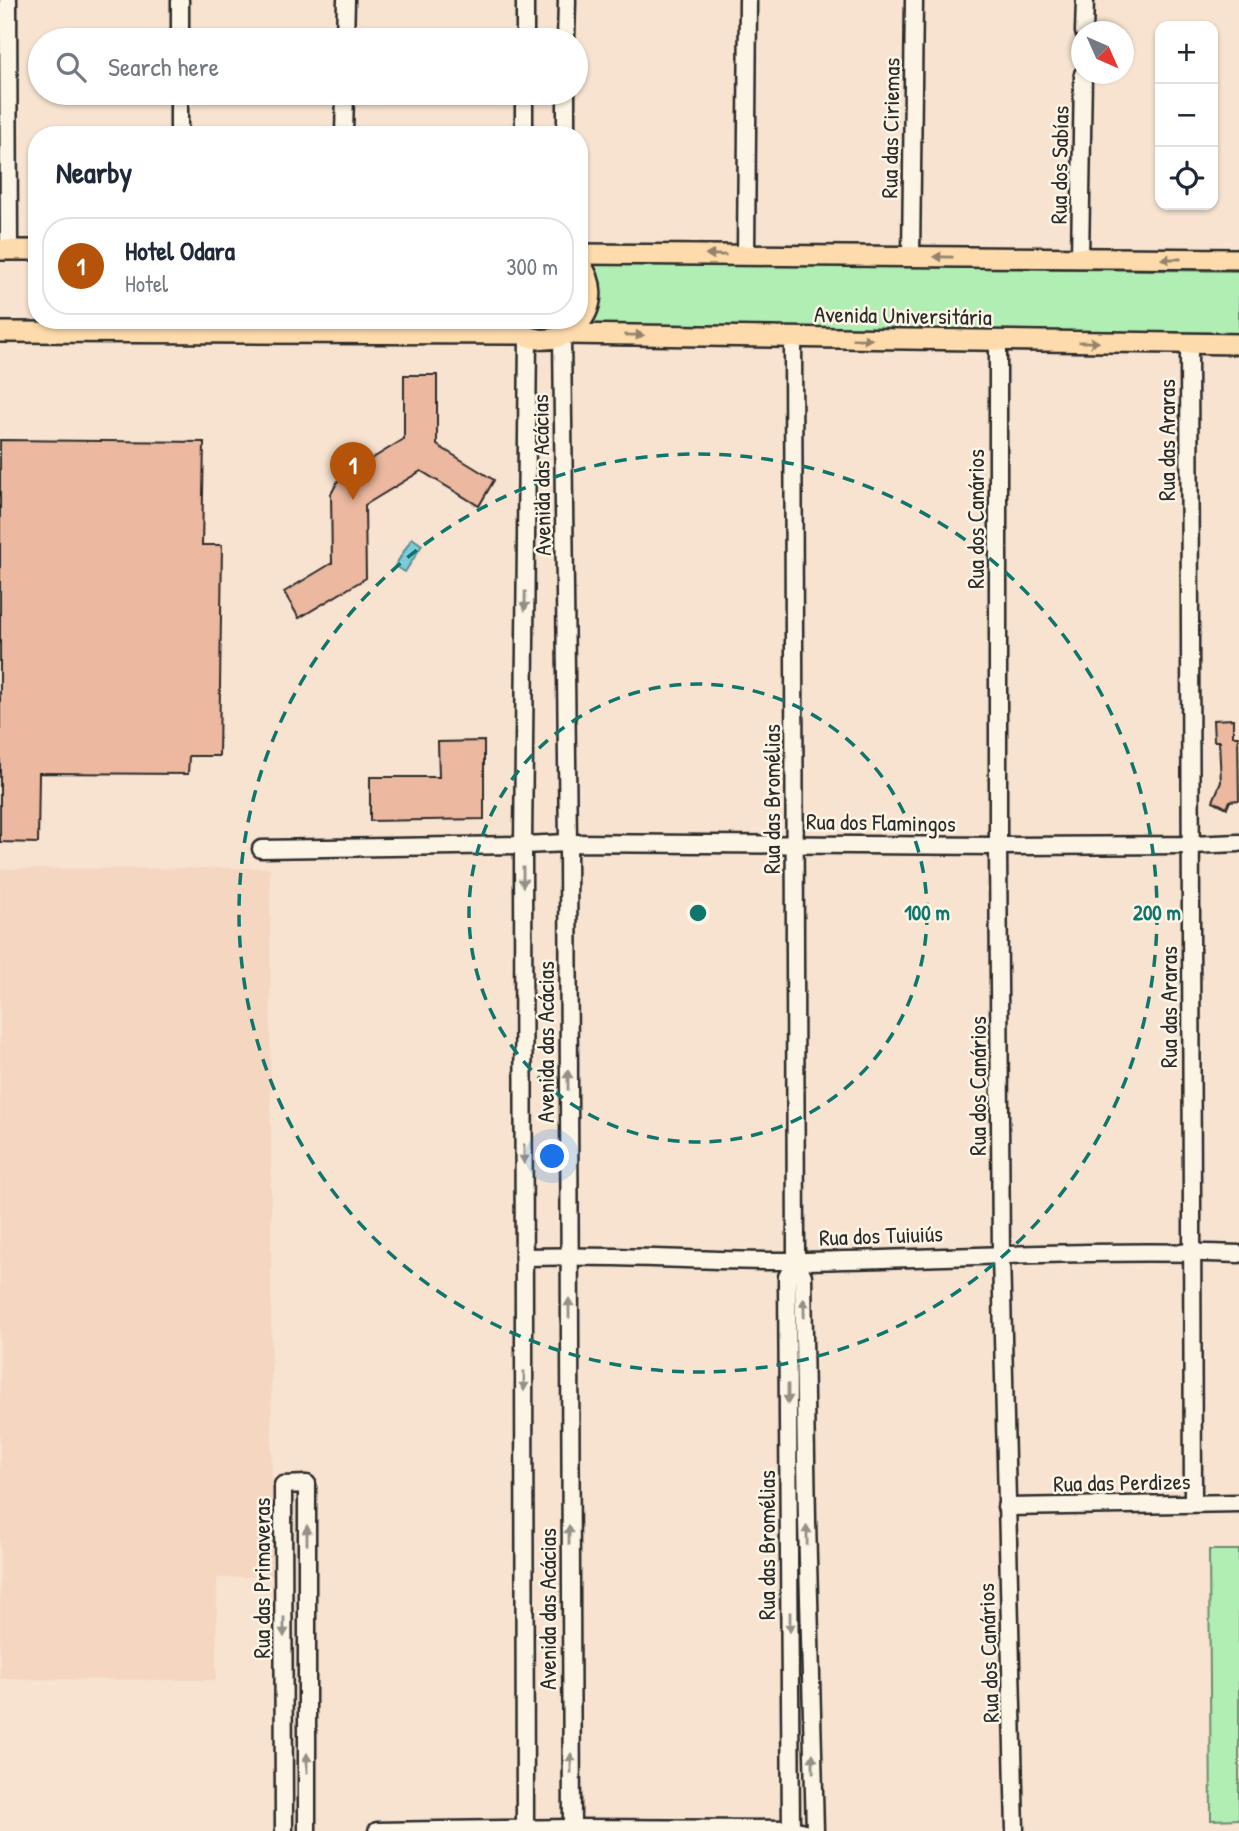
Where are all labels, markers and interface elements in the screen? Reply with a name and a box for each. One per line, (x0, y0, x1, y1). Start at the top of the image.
north arrow (1071, 21, 1134, 84)
map controls (1155, 21, 1218, 210)
button: + (1155, 21, 1218, 84)
search box (28, 28, 588, 105)
icon: search (52, 48, 90, 86)
text: Search here (108, 49, 219, 84)
street label: Rua das Ciriemas (873, 57, 907, 199)
button: − (1155, 84, 1218, 147)
street label: Rua dos Sabías (1042, 105, 1076, 224)
button: locate (1155, 147, 1218, 210)
text: Nearby (56, 152, 132, 192)
text: Hotel Odara (125, 233, 235, 268)
one-way arrow (705, 249, 727, 261)
text: 1 (77, 251, 85, 282)
text: 300 m (506, 251, 558, 282)
one-way arrow (932, 251, 954, 263)
one-way arrow (1160, 253, 1182, 265)
text: Hotel (125, 268, 168, 299)
street label: Avenida Universitária (814, 298, 992, 332)
one-way arrow (623, 330, 645, 341)
one-way arrow (851, 333, 873, 344)
one-way arrow (1078, 336, 1100, 348)
street label: Rua das Araras (1151, 379, 1182, 501)
street label: Avenida das Acácias (524, 394, 558, 556)
pin: 1 (330, 442, 376, 500)
street label: Rua dos Canários (960, 449, 991, 589)
one-way arrow (519, 590, 531, 612)
street label: Rua das Bromélias (756, 724, 787, 874)
street label: Rua dos Flamingos (806, 805, 956, 839)
one-way arrow (517, 866, 529, 888)
text: 100 m (904, 898, 950, 927)
text: 200 m (1133, 898, 1181, 927)
centre of rings (686, 901, 710, 925)
street label: Rua das Araras (1153, 946, 1184, 1068)
street label: Avenida das Acácias (530, 961, 561, 1123)
street label: Rua dos Canários (962, 1016, 993, 1156)
one-way arrow (562, 1069, 574, 1091)
your location (535, 1139, 569, 1173)
one-way arrow (518, 1143, 530, 1165)
street label: Rua dos Tuiuiús (819, 1217, 944, 1253)
one-way arrow (563, 1297, 575, 1319)
one-way arrow (798, 1297, 810, 1319)
one-way arrow (518, 1370, 530, 1392)
one-way arrow (782, 1384, 794, 1406)
street label: Rua das Perdizes (1053, 1465, 1191, 1499)
street label: Rua das Bromélias (751, 1470, 782, 1620)
street label: Rua das Primaveras (246, 1497, 277, 1658)
one-way arrow (301, 1524, 313, 1546)
one-way arrow (564, 1524, 575, 1546)
one-way arrow (801, 1524, 813, 1546)
street label: Avenida das Acácias (532, 1528, 563, 1690)
street label: Rua dos Canários (970, 1583, 1006, 1723)
one-way arrow (784, 1611, 795, 1633)
one-way arrow (278, 1616, 289, 1638)
one-way arrow (301, 1752, 313, 1774)
one-way arrow (565, 1752, 577, 1774)
one-way arrow (807, 1752, 819, 1774)

